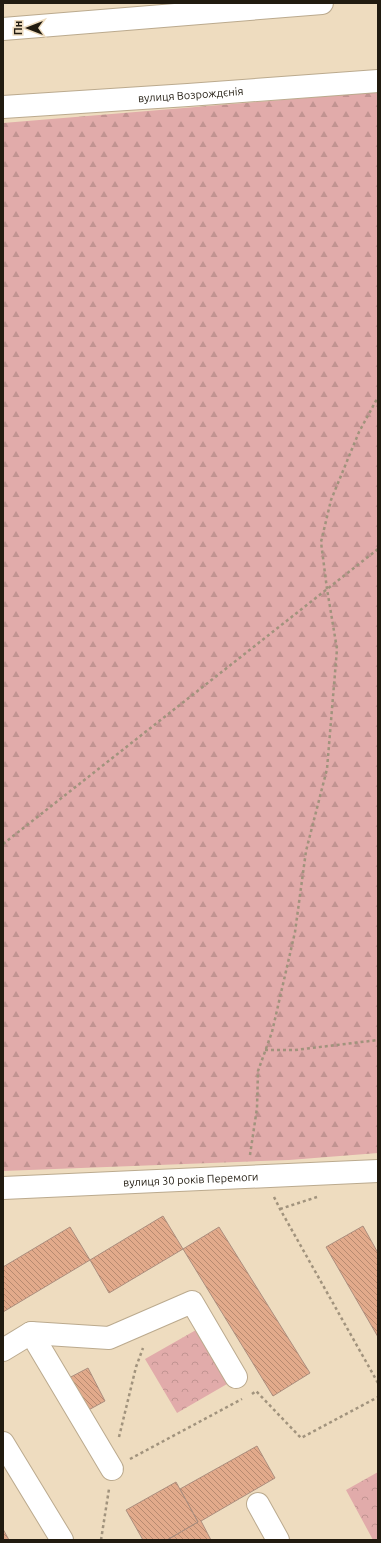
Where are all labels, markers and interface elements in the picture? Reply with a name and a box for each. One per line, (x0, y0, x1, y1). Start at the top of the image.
north arrow (8, 8, 48, 48)
text: Пн (12, 21, 24, 35)
street label: вулиця Возрождєнія (138, 85, 244, 104)
street label: вулиця 30 років Перемоги (123, 1170, 259, 1189)

